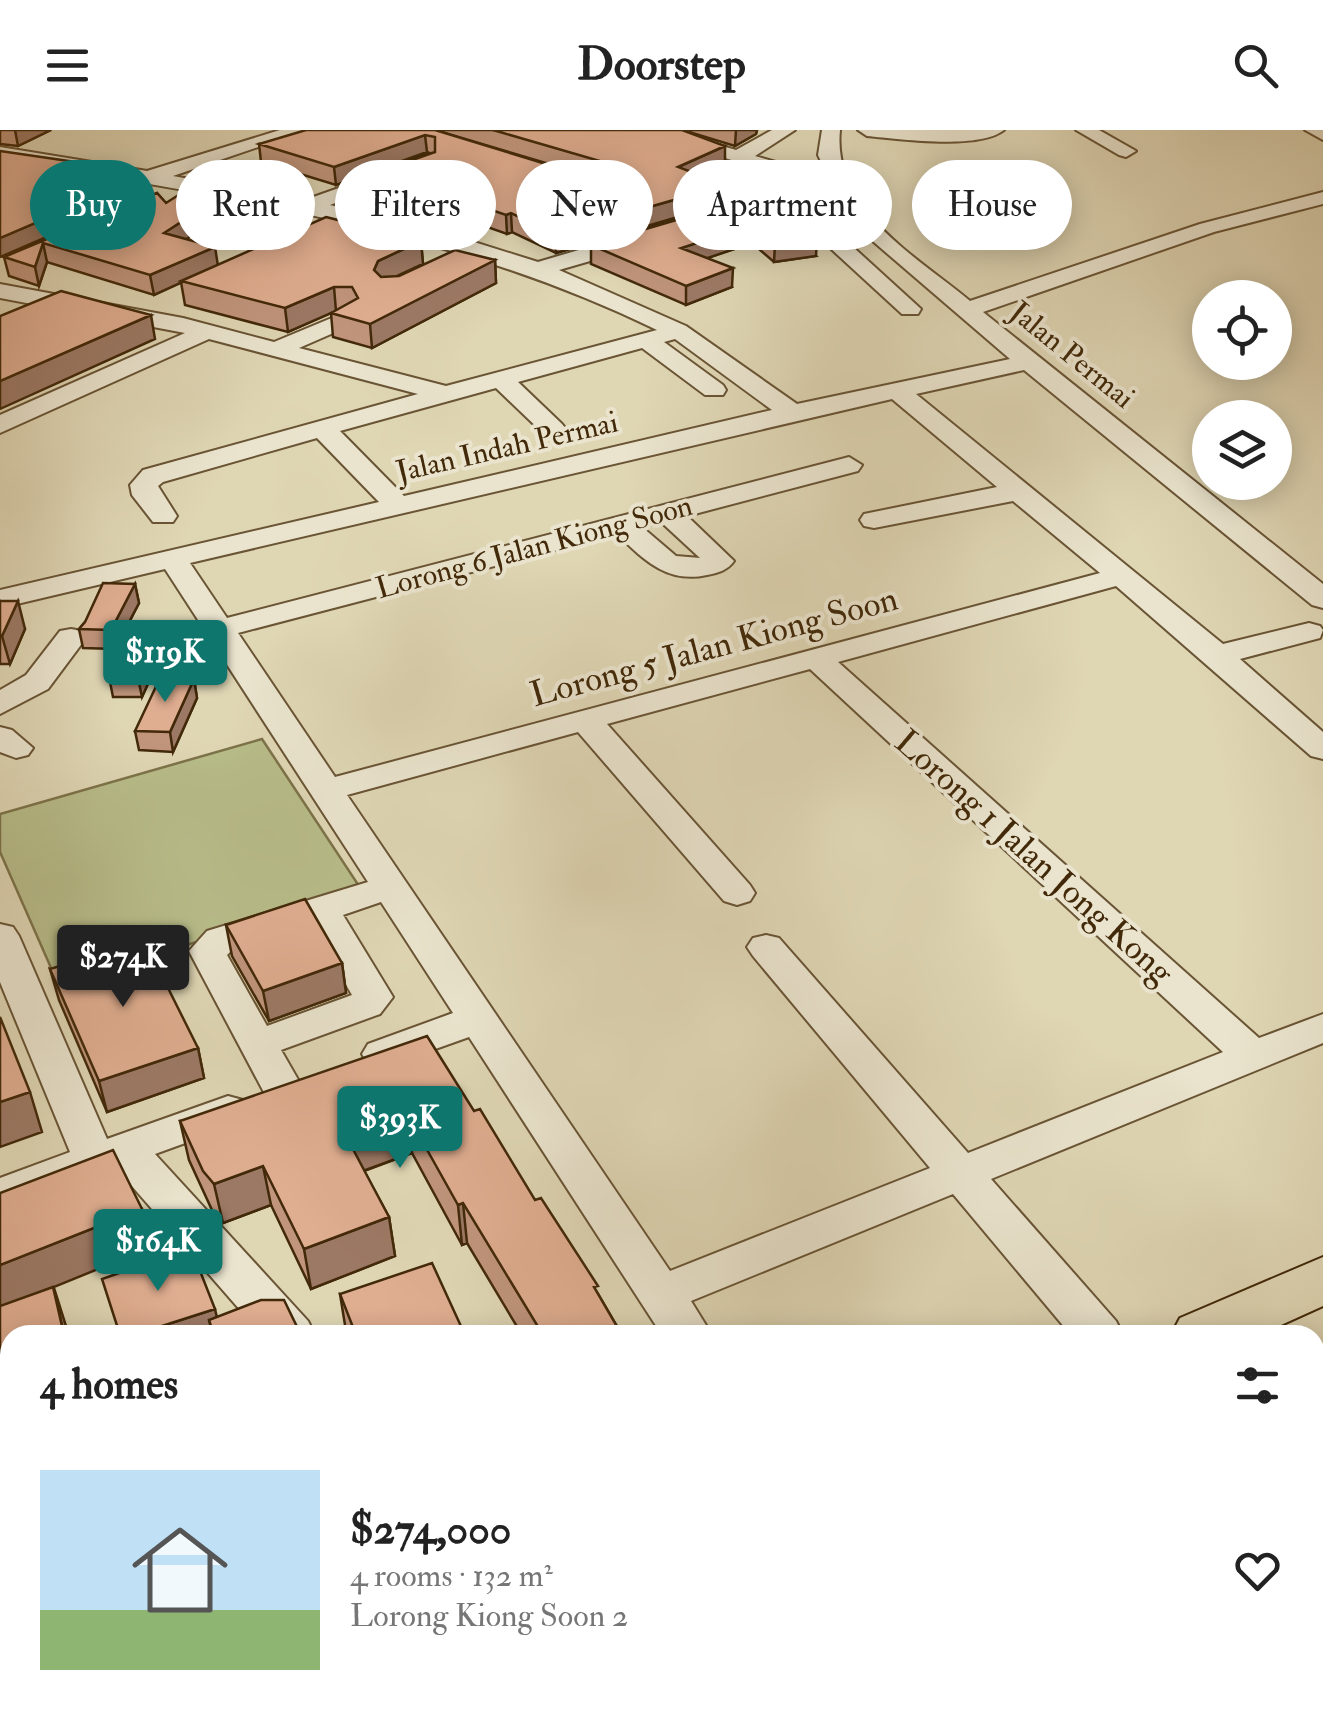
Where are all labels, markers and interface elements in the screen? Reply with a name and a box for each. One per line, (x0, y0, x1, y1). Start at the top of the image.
text: Doorstep (577, 37, 746, 93)
icon: menu (40, 38, 95, 93)
icon: search (1228, 38, 1283, 93)
chip: Buy (30, 160, 156, 250)
chip: Rent (176, 160, 315, 250)
chip: Filters (335, 160, 496, 250)
chip: New (516, 160, 653, 250)
chip: Apartment (673, 160, 892, 250)
chip: House (912, 160, 1072, 250)
map controls (1192, 280, 1292, 500)
button: locate (1192, 280, 1292, 380)
street label: Jalan Permai (1001, 293, 1142, 416)
button: layers (1192, 400, 1292, 500)
street label: Jalan Indah Permai (392, 404, 621, 491)
street label: Lorong 6 Jalan Kiong Soon (372, 487, 696, 607)
street label: Lorong 5 Jalan Kiong Soon (526, 577, 902, 717)
pin: $119K (95, 620, 235, 705)
text: $119K (125, 632, 205, 672)
street label: Lorong 1 Jalan Jong Kong (885, 720, 1183, 994)
pin: $274K (53, 925, 193, 1010)
text: $274K (79, 937, 167, 977)
pin: $393K (330, 1086, 470, 1171)
text: $393K (359, 1098, 441, 1138)
pin: $164K (88, 1209, 228, 1294)
text: $164K (115, 1221, 201, 1261)
icon: filters (1230, 1358, 1285, 1413)
text: 4 homes (40, 1359, 178, 1411)
text: $274,000 (350, 1504, 511, 1556)
icon: home (120, 1510, 240, 1630)
icon: heart (1230, 1543, 1285, 1598)
text: 4 rooms · 132 m² (350, 1556, 553, 1596)
text: Lorong Kiong Soon 2 (350, 1596, 628, 1636)

